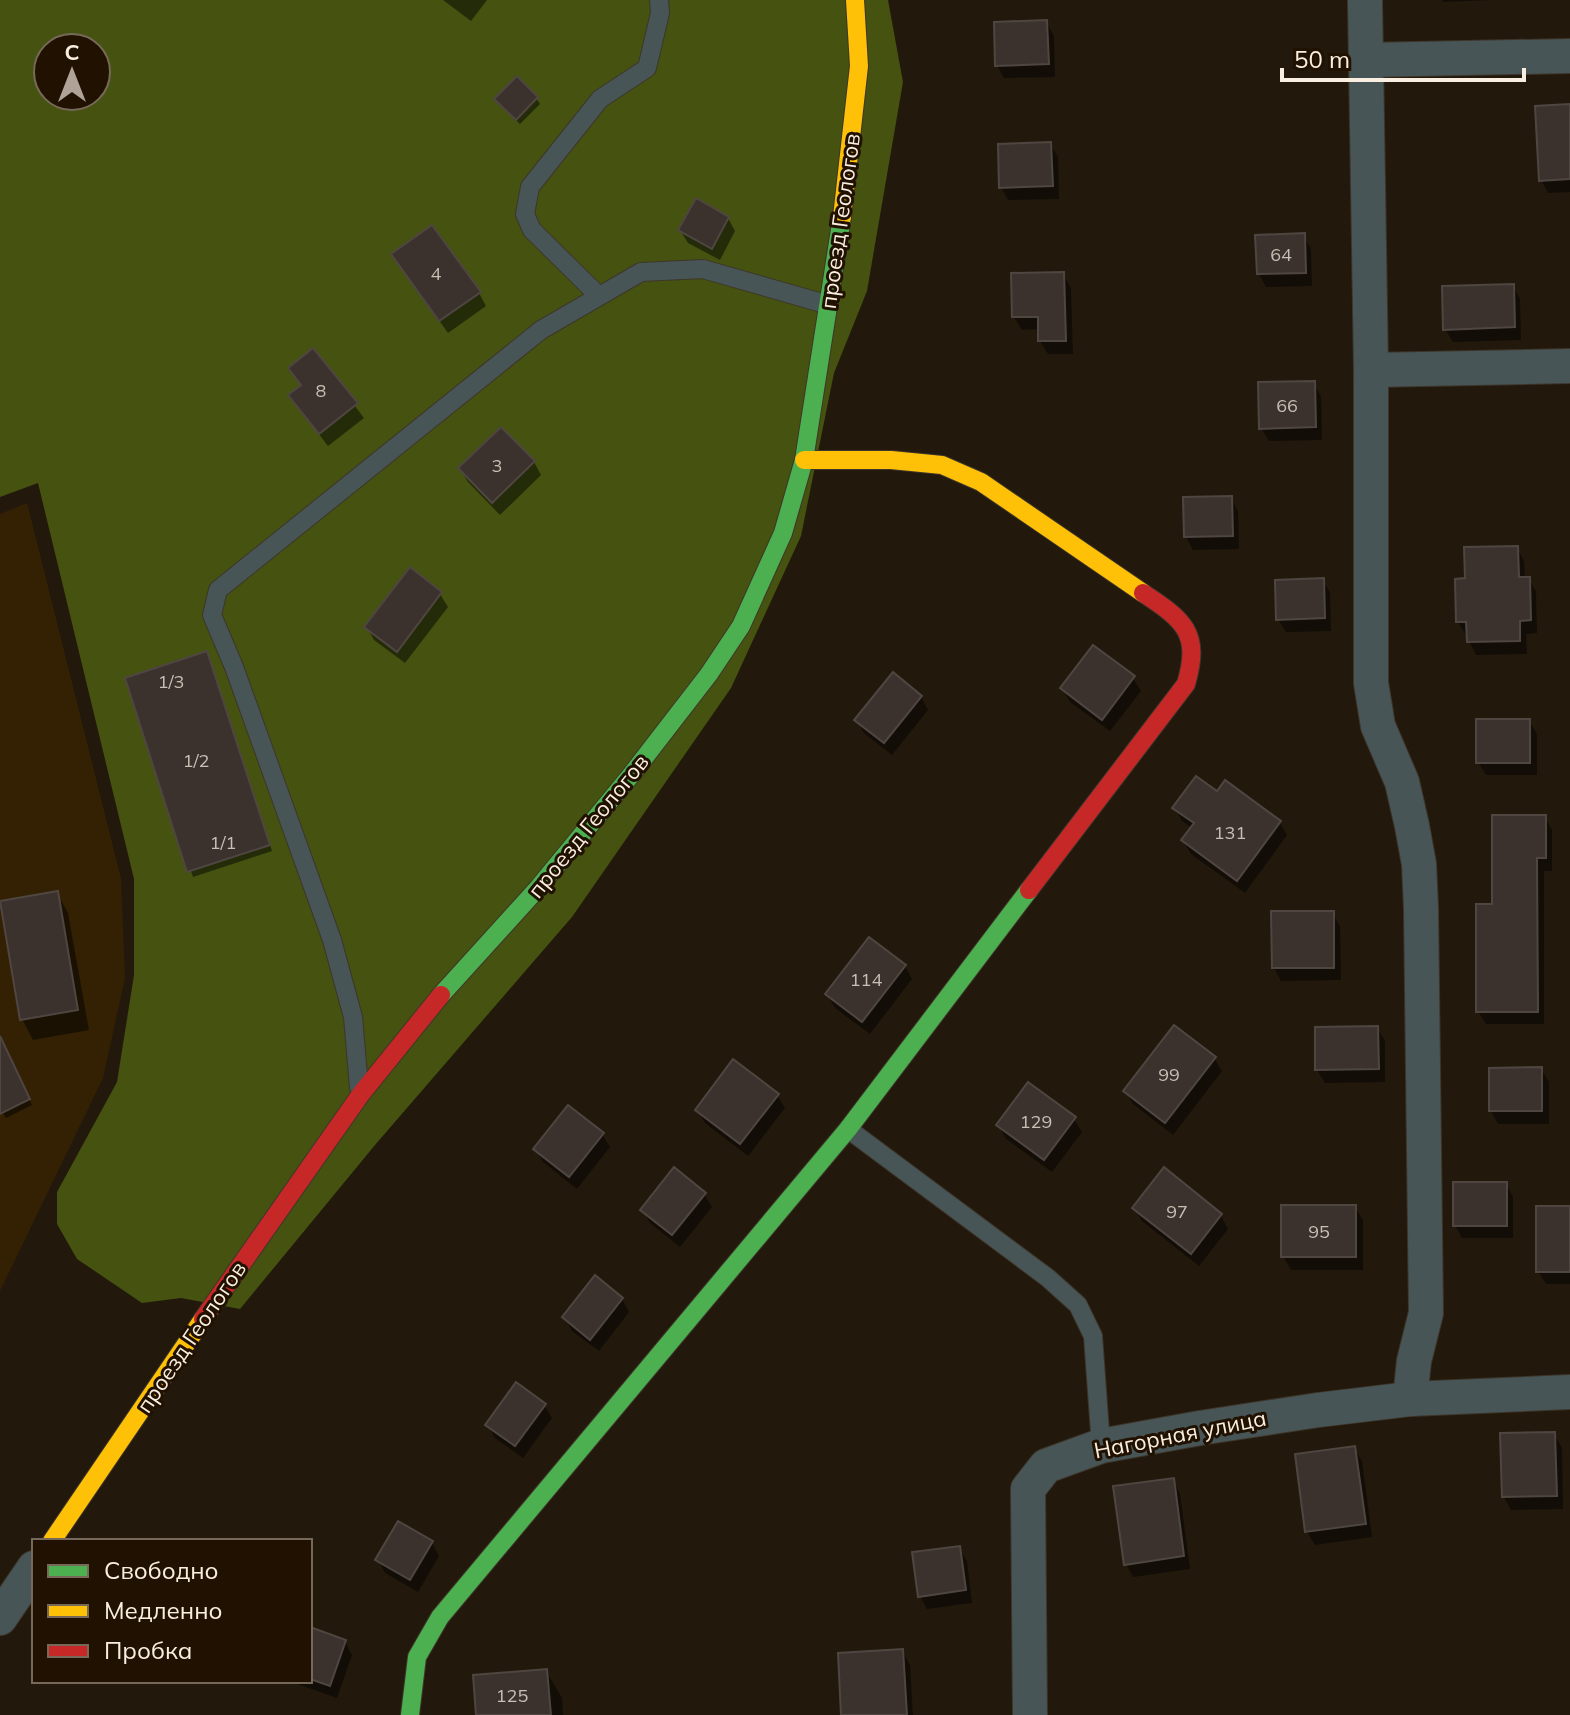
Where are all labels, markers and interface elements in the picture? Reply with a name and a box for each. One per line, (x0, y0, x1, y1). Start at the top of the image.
north arrow (32, 32, 112, 112)
scale bar (1282, 32, 1524, 82)
text: С (64, 38, 80, 66)
text: 50 m (1294, 44, 1350, 74)
street label: проезд Геологов (814, 131, 866, 311)
house number: 64 (1270, 243, 1292, 266)
house number: 4 (431, 262, 442, 285)
house number: 8 (316, 379, 326, 402)
house number: 66 (1276, 394, 1298, 417)
house number: 3 (492, 454, 502, 477)
house number: 1/3 (158, 670, 184, 693)
street label: проезд Геологов (521, 748, 655, 904)
house number: 1/2 (183, 749, 209, 772)
house number: 131 (1214, 821, 1246, 844)
house number: 1/1 (210, 831, 236, 854)
house number: 114 (850, 968, 882, 991)
house number: 99 (1158, 1063, 1180, 1086)
house number: 129 (1020, 1110, 1052, 1133)
house number: 97 (1166, 1200, 1188, 1223)
house number: 95 (1308, 1220, 1330, 1243)
street label: проезд Геологов (130, 1256, 252, 1418)
street label: Нагорная улица (1092, 1404, 1268, 1464)
legend (32, 1539, 312, 1683)
text: Свободно (104, 1555, 219, 1585)
text: Медленно (104, 1595, 223, 1625)
text: Пробка (104, 1635, 192, 1665)
house number: 125 (496, 1684, 528, 1707)

